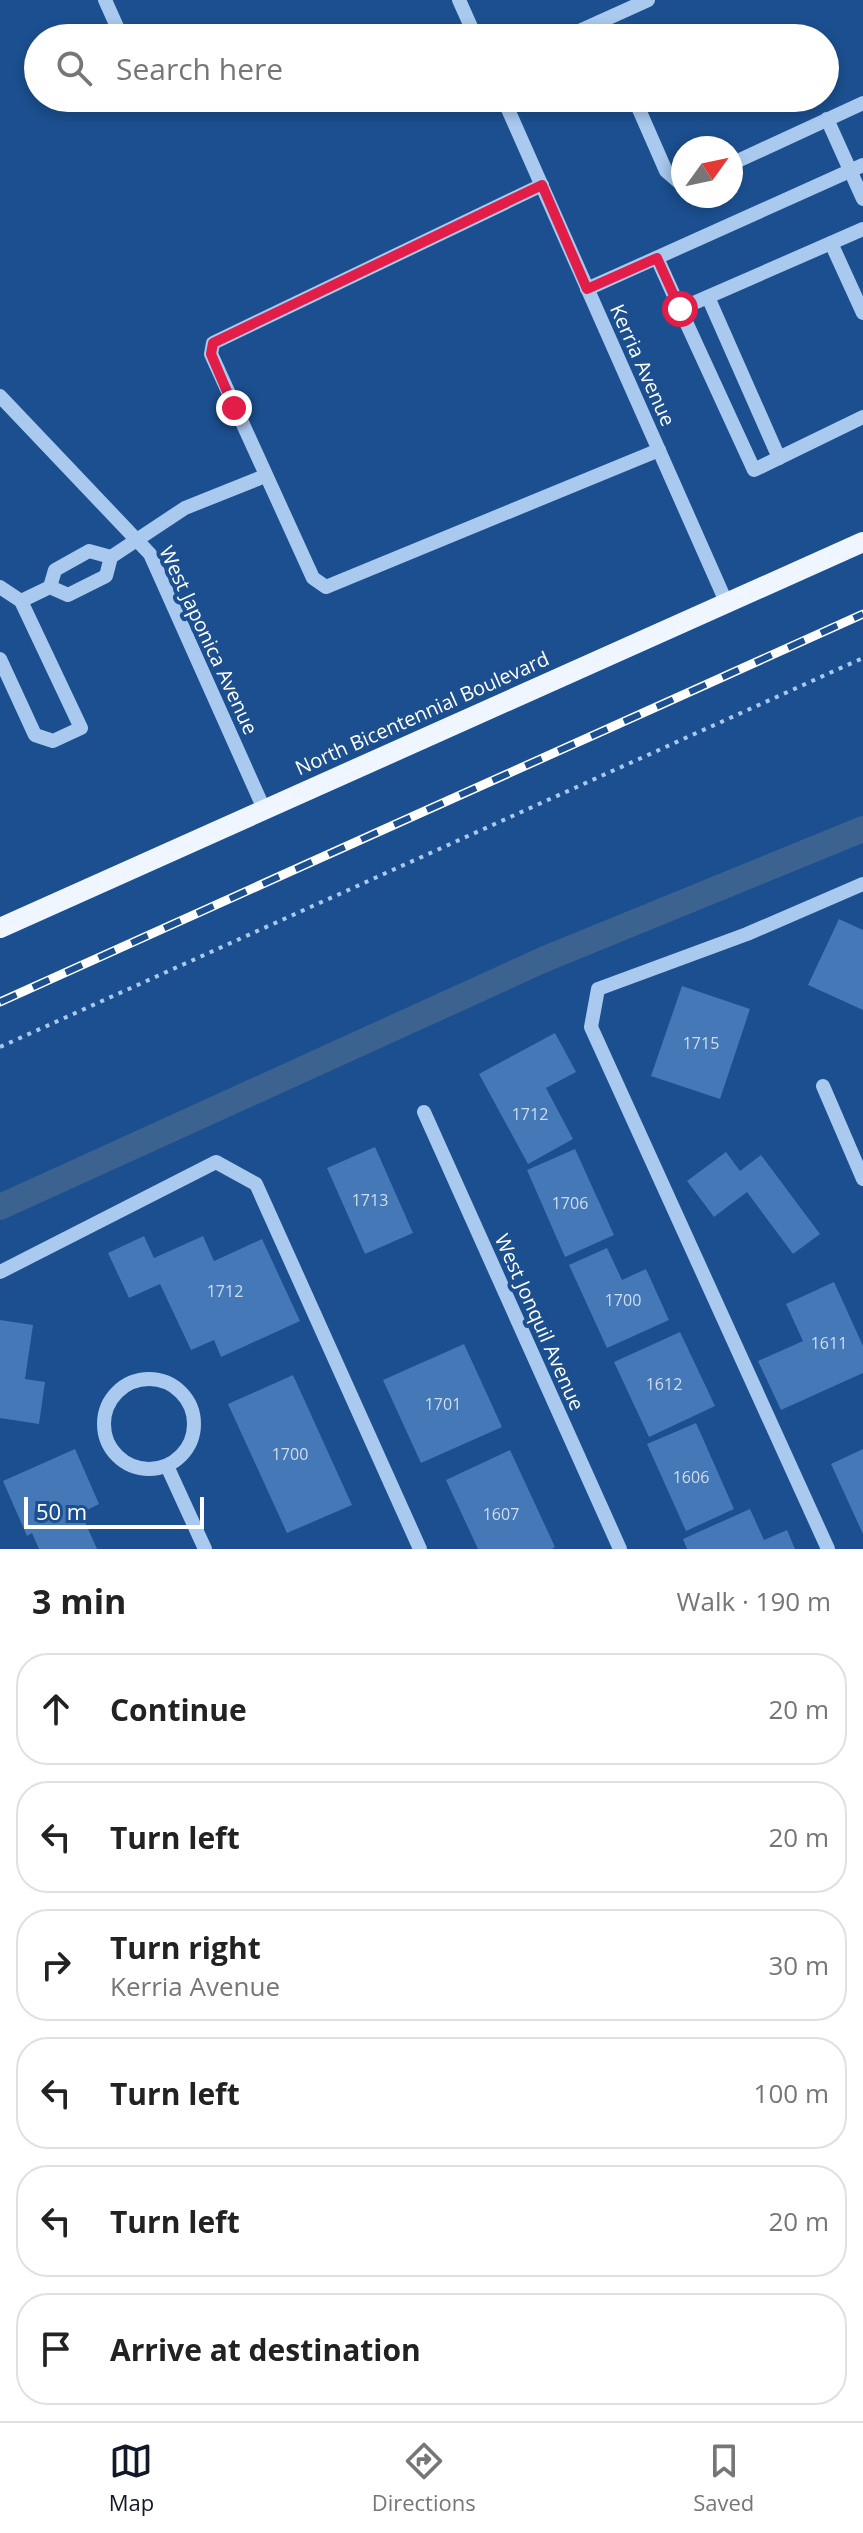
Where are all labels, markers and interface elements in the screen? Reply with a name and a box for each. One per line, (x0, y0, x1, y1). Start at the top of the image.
search box (24, 24, 839, 112)
icon: search (52, 46, 96, 90)
text: Search here (116, 48, 283, 89)
north arrow (671, 136, 743, 208)
route start (662, 291, 698, 327)
street label: Kerria Avenue (604, 300, 682, 430)
route end (216, 390, 252, 426)
street label: West Japonica Avenue (153, 541, 265, 739)
street label: North Bicentennial Boulevard (291, 645, 553, 781)
house number: 1715 (683, 1032, 719, 1054)
house number: 1712 (512, 1103, 548, 1125)
house number: 1713 (352, 1189, 388, 1211)
house number: 1706 (552, 1192, 588, 1214)
street label: West Jonquil Avenue (489, 1229, 591, 1415)
house number: 1712 (207, 1280, 243, 1302)
house number: 1700 (605, 1289, 641, 1311)
house number: 1611 (811, 1332, 847, 1354)
house number: 1612 (646, 1373, 682, 1395)
house number: 1701 (425, 1393, 461, 1415)
house number: 1700 (272, 1443, 308, 1465)
house number: 1606 (673, 1466, 709, 1488)
scale bar (24, 1493, 204, 1529)
text: 50 m (36, 1496, 87, 1526)
house number: 1607 (483, 1503, 519, 1525)
text: 3 min (32, 1578, 126, 1624)
text: Walk · 190 m (677, 1583, 831, 1619)
icon: ahead (34, 1687, 78, 1731)
text: Continue (110, 1689, 247, 1730)
text: 20 m (768, 1691, 829, 1727)
icon: left (34, 1815, 78, 1859)
text: Turn left (110, 1817, 240, 1858)
text: 20 m (768, 1819, 829, 1855)
text: Turn right (110, 1927, 261, 1968)
icon: right (34, 1943, 78, 1987)
text: 30 m (768, 1947, 829, 1983)
text: Kerria Avenue (110, 1968, 280, 2004)
icon: left (34, 2071, 78, 2115)
text: Turn left (110, 2073, 240, 2114)
text: 100 m (754, 2075, 829, 2111)
icon: left (34, 2199, 78, 2243)
text: Turn left (110, 2201, 240, 2242)
text: 20 m (768, 2203, 829, 2239)
icon: arrive (34, 2327, 78, 2371)
text: Arrive at destination (110, 2329, 421, 2370)
tab: Map (109, 2439, 154, 2517)
tab: Directions (372, 2439, 476, 2517)
tab: Saved (693, 2439, 754, 2517)

